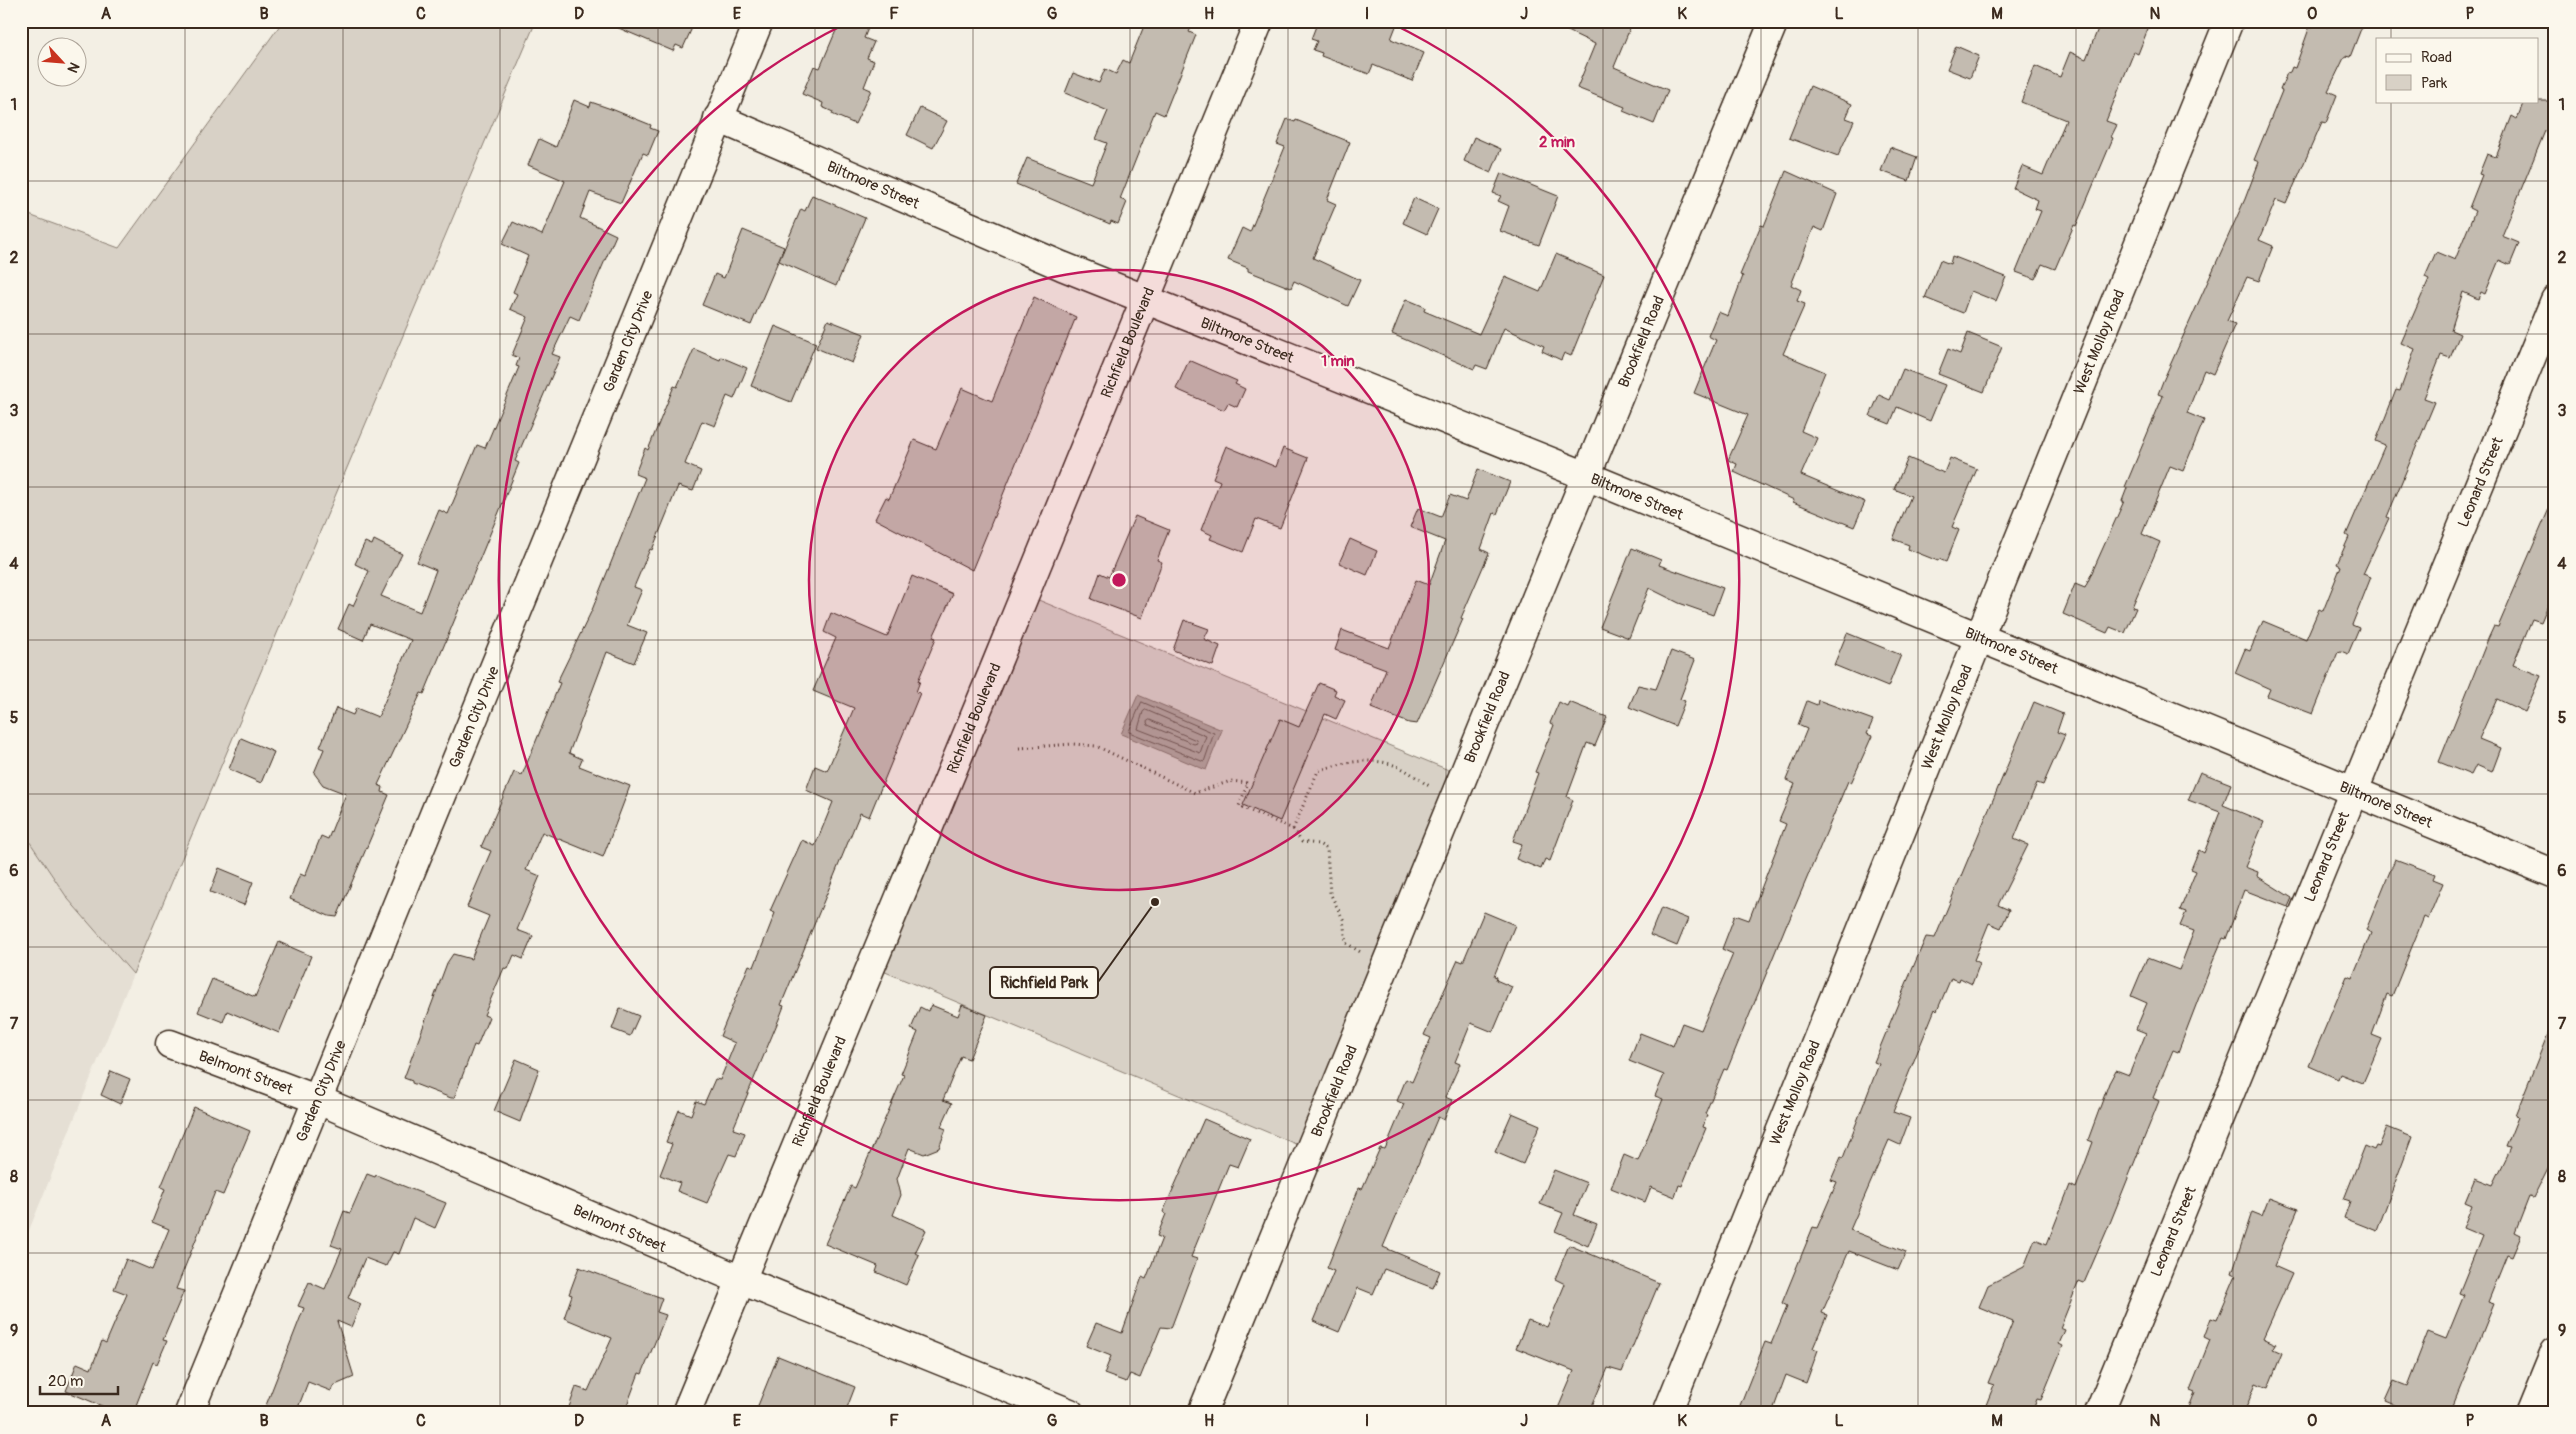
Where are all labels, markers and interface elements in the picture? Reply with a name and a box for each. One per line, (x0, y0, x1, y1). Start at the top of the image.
text: A (101, 4, 112, 24)
text: B (259, 4, 269, 24)
text: C (416, 4, 426, 24)
text: D (574, 4, 584, 24)
text: E (733, 4, 742, 24)
text: F (889, 4, 899, 24)
text: G (1047, 4, 1058, 24)
text: H (1204, 4, 1214, 24)
text: I (1365, 4, 1369, 24)
text: J (1520, 4, 1528, 24)
text: K (1677, 4, 1687, 24)
text: L (1834, 4, 1844, 24)
text: M (1991, 4, 2003, 24)
text: N (2150, 4, 2161, 24)
text: O (2307, 4, 2317, 24)
text: P (2466, 4, 2475, 24)
north arrow (38, 38, 88, 88)
legend (2376, 38, 2538, 102)
text: Road (2421, 48, 2452, 67)
text: N (64, 59, 83, 75)
text: Park (2421, 74, 2448, 93)
text: 1 (11, 95, 17, 115)
text: 1 (2559, 95, 2565, 115)
text: 2 min (1539, 133, 1575, 152)
street label: Biltmore Street (824, 157, 923, 213)
text: 2 (10, 248, 19, 268)
text: 2 (2558, 248, 2567, 268)
street label: Richfield Boulevard (1097, 284, 1159, 401)
street label: Garden City Drive (599, 287, 657, 395)
street label: West Molloy Road (2069, 287, 2129, 397)
street label: Brookfield Road (1614, 293, 1669, 390)
street label: Biltmore Street (1198, 313, 1297, 368)
text: 1 min (1321, 352, 1355, 371)
text: 3 (10, 401, 19, 421)
text: 3 (2558, 401, 2567, 421)
street label: Leonard Street (2453, 433, 2508, 530)
street label: Biltmore Street (1588, 469, 1687, 525)
text: 4 (9, 554, 19, 574)
text: 4 (2557, 554, 2567, 574)
centre of rings (1110, 571, 1128, 589)
street label: Biltmore Street (1962, 623, 2062, 679)
street label: Richfield Boulevard (943, 660, 1005, 776)
street label: West Molloy Road (1917, 662, 1976, 772)
street label: Garden City Drive (445, 663, 503, 771)
street label: Brookfield Road (1460, 668, 1514, 766)
text: 5 (10, 708, 19, 728)
text: 5 (2558, 708, 2567, 728)
street label: Biltmore Street (2337, 777, 2436, 833)
street label: Leonard Street (2300, 808, 2354, 905)
text: 6 (9, 861, 19, 881)
text: 6 (2557, 861, 2567, 881)
callout: Richfield Park (990, 967, 1098, 998)
text: Richfield Park (1000, 973, 1088, 993)
text: 7 (10, 1014, 19, 1034)
text: 7 (2558, 1014, 2567, 1034)
street label: Richfield Boulevard (788, 1034, 850, 1149)
street label: Garden City Drive (292, 1037, 350, 1145)
street label: West Molloy Road (1765, 1037, 1824, 1148)
street label: Brookfield Road (1307, 1042, 1361, 1140)
street label: Belmont Street (196, 1046, 296, 1099)
text: 8 (10, 1167, 18, 1187)
text: 8 (2558, 1167, 2566, 1187)
street label: Leonard Street (2146, 1183, 2201, 1279)
street label: Belmont Street (570, 1200, 670, 1257)
text: 9 (10, 1321, 18, 1341)
text: 9 (2558, 1321, 2566, 1341)
scale bar (40, 1364, 118, 1396)
text: 20 m (48, 1372, 83, 1391)
text: A (101, 1411, 112, 1431)
text: B (259, 1411, 269, 1431)
text: C (416, 1411, 426, 1431)
text: D (574, 1411, 584, 1431)
text: E (733, 1411, 742, 1431)
text: F (889, 1411, 899, 1431)
text: G (1047, 1411, 1058, 1431)
text: H (1204, 1411, 1214, 1431)
text: I (1365, 1411, 1369, 1431)
text: J (1520, 1411, 1528, 1431)
text: K (1677, 1411, 1687, 1431)
text: L (1834, 1411, 1844, 1431)
text: M (1991, 1411, 2003, 1431)
text: N (2150, 1411, 2161, 1431)
text: O (2307, 1411, 2317, 1431)
text: P (2466, 1411, 2475, 1431)

